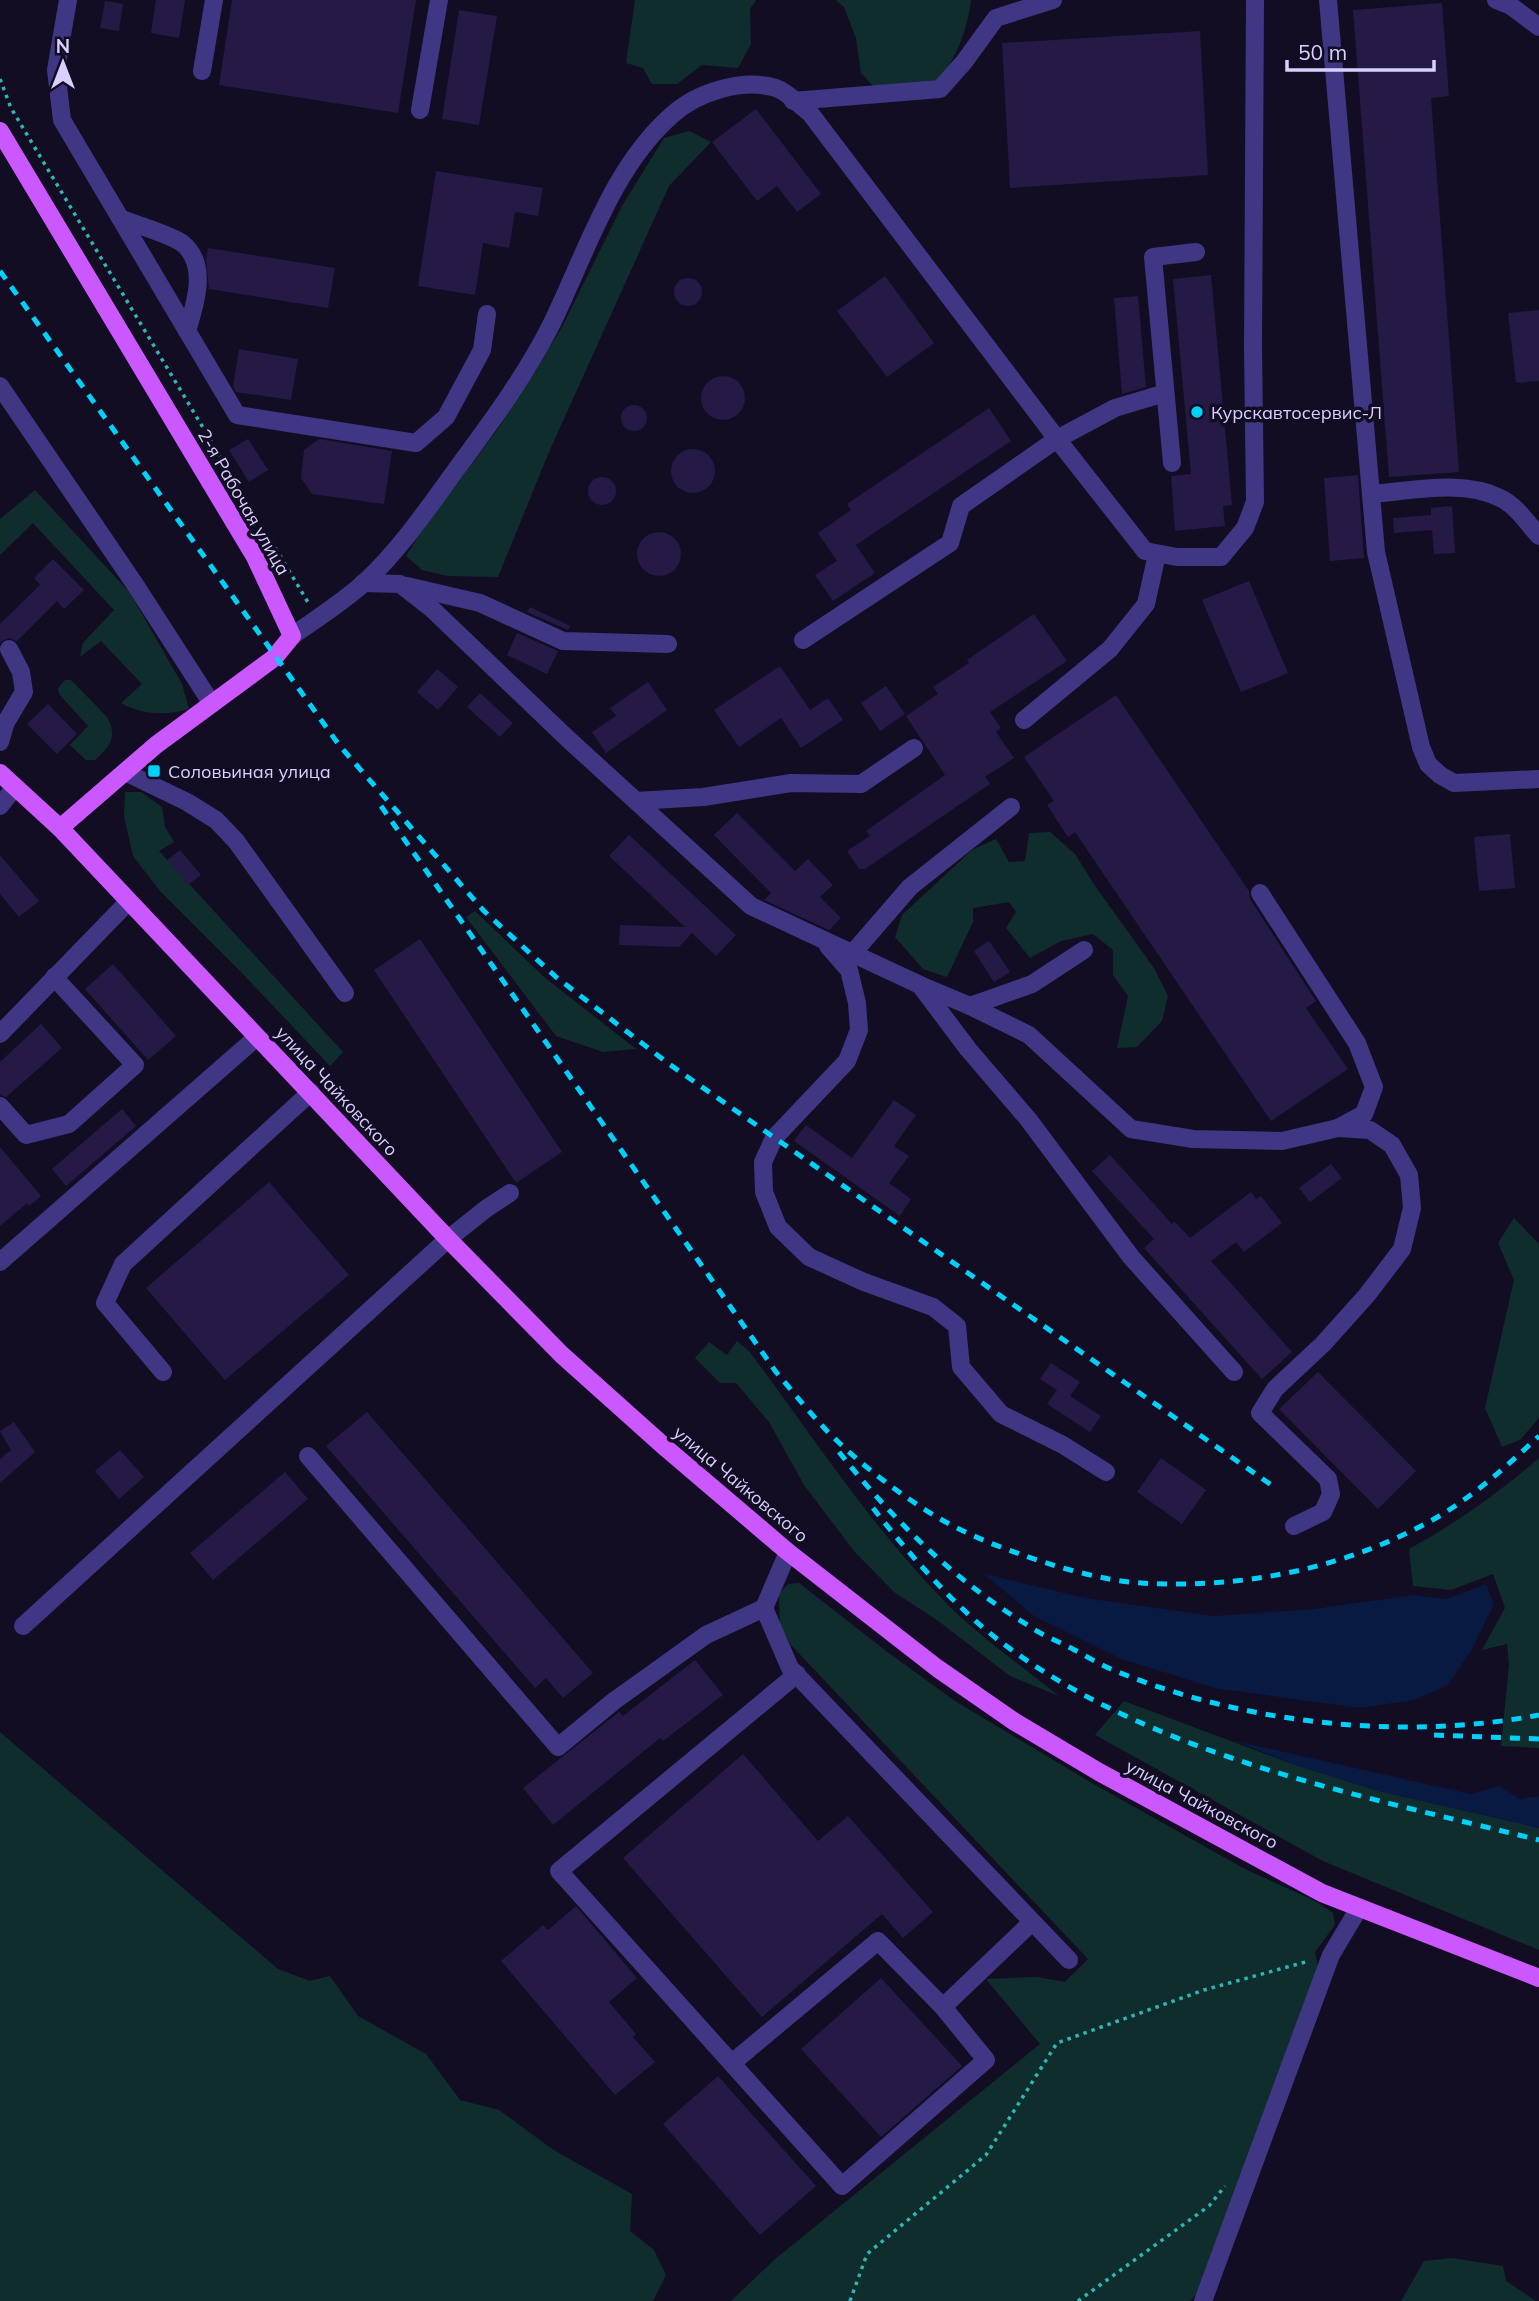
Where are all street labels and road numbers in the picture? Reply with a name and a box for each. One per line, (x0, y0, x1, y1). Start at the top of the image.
street label: 2-я Рабочая улица (193, 425, 295, 579)
street label: улица Чайковского (271, 1021, 403, 1161)
street label: улица Чайковского (669, 1421, 813, 1547)
street label: улица Чайковского (1122, 1754, 1282, 1854)

